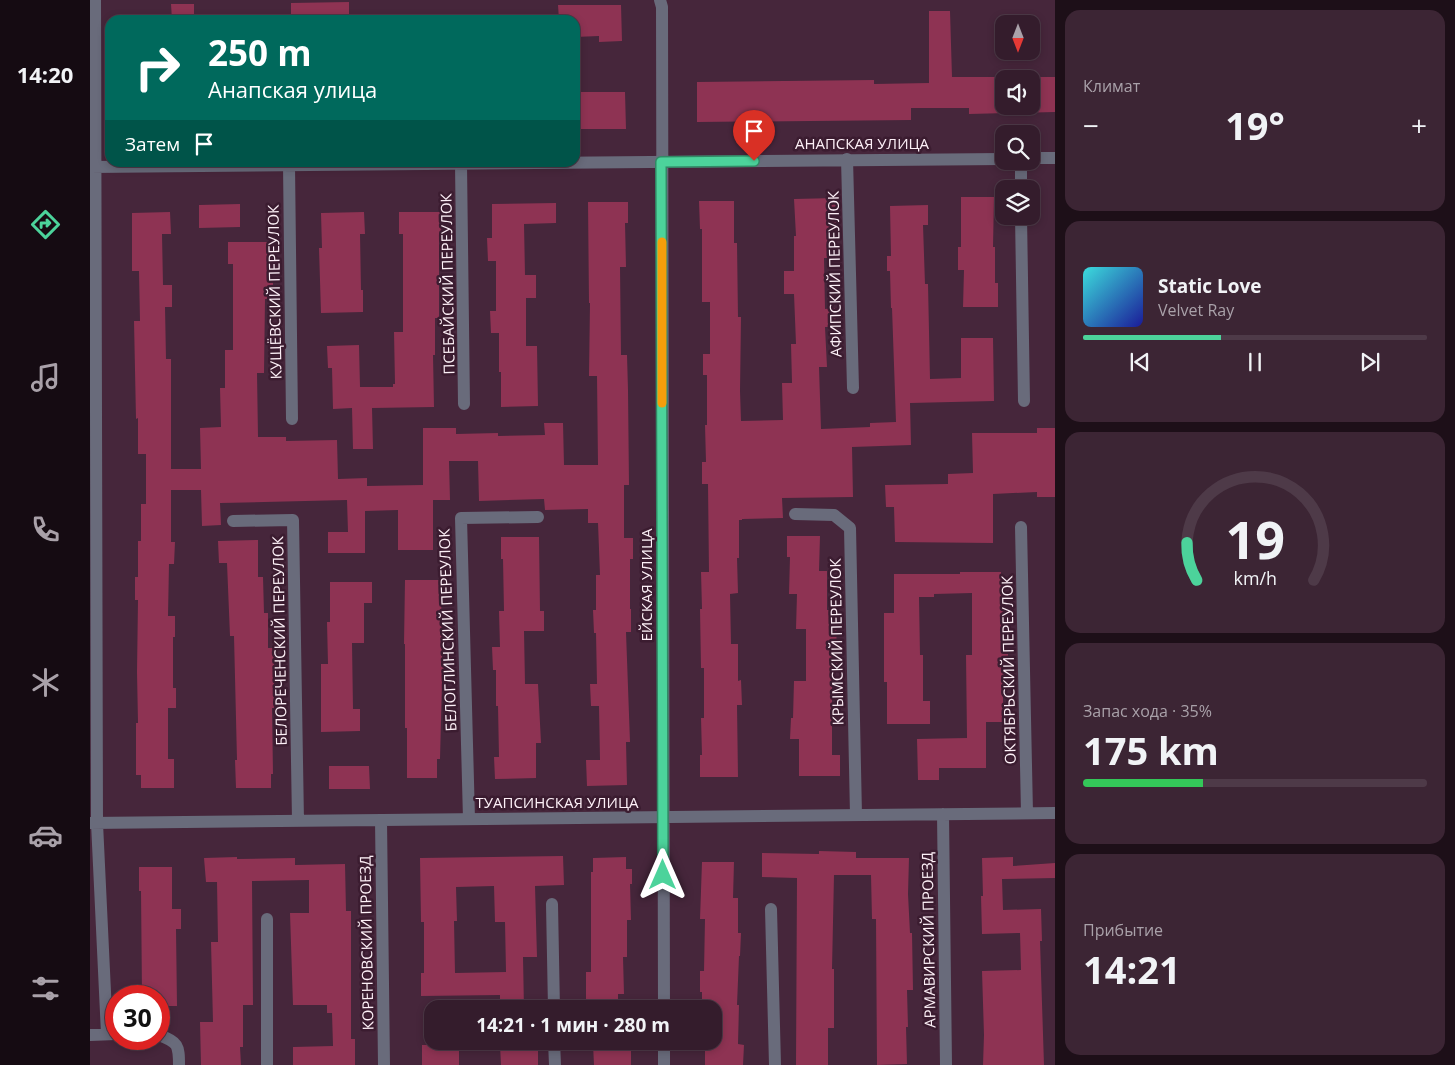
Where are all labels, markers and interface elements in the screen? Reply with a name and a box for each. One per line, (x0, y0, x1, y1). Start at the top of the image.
north arrow (995, 15, 1040, 60)
map controls (995, 15, 1040, 225)
text: 250 m (208, 29, 312, 76)
icon: right (125, 35, 190, 100)
text: 14:20 (17, 59, 73, 89)
button: sound (995, 70, 1040, 115)
text: Анапская улица (208, 74, 377, 104)
text: Климат (1083, 75, 1140, 97)
text: 19° (1225, 99, 1285, 151)
text: − (1083, 106, 1099, 144)
text: + (1411, 106, 1427, 144)
pin (733, 110, 775, 161)
icon: arrive (740, 117, 768, 145)
button: search (995, 125, 1040, 170)
icon: arrive (190, 130, 218, 158)
text: Затем (125, 131, 180, 157)
street label: АНАПСКАЯ УЛИЦА (795, 133, 930, 153)
button: layers (995, 180, 1040, 225)
street label: АФИПСКИЙ ПЕРЕУЛОК (823, 190, 845, 357)
street label: ПСЕБАЙСКИЙ ПЕРЕУЛОК (435, 192, 459, 375)
street label: КУЩЁВСКИЙ ПЕРЕУЛОК (262, 204, 286, 379)
icon: directions (28, 207, 63, 242)
text: Static Love (1158, 273, 1261, 299)
text: Velvet Ray (1158, 299, 1234, 321)
icon: previous (1126, 348, 1154, 376)
icon: pause (1241, 348, 1269, 376)
icon: next (1356, 348, 1384, 376)
icon: music (28, 360, 63, 395)
text: 19 (1225, 503, 1285, 574)
icon: phone (28, 512, 63, 547)
street label: БЕЛОГЛИНСКИЙ ПЕРЕУЛОК (433, 527, 461, 732)
street label: ЕЙСКАЯ УЛИЦА (636, 528, 656, 641)
street label: БЕЛОРЕЧЕНСКИЙ ПЕРЕУЛОК (267, 535, 291, 746)
street label: КРЫМСКИЙ ПЕРЕУЛОК (825, 558, 847, 726)
text: km/h (1233, 566, 1277, 590)
street label: ОКТЯБРЬСКИЙ ПЕРЕУЛОК (996, 575, 1020, 765)
icon: climate (28, 665, 63, 700)
text: Запас хода · 35% (1083, 700, 1212, 722)
text: 175 km (1083, 724, 1219, 776)
street label: ТУАПСИНСКАЯ УЛИЦА (475, 792, 639, 812)
icon: car (28, 818, 63, 853)
position arrow (636, 848, 688, 900)
street label: АРМАВИРСКИЙ ПРОЕЗД (916, 852, 940, 1028)
street label: КОРЕНОВСКИЙ ПРОЕЗД (354, 855, 378, 1031)
text: Прибытие (1083, 919, 1163, 941)
text: 14:21 (1083, 943, 1181, 995)
icon: filters (28, 971, 63, 1006)
speed limit sign: 30 (105, 985, 170, 1050)
text: 14:21 · 1 мин · 280 m (476, 1012, 670, 1038)

